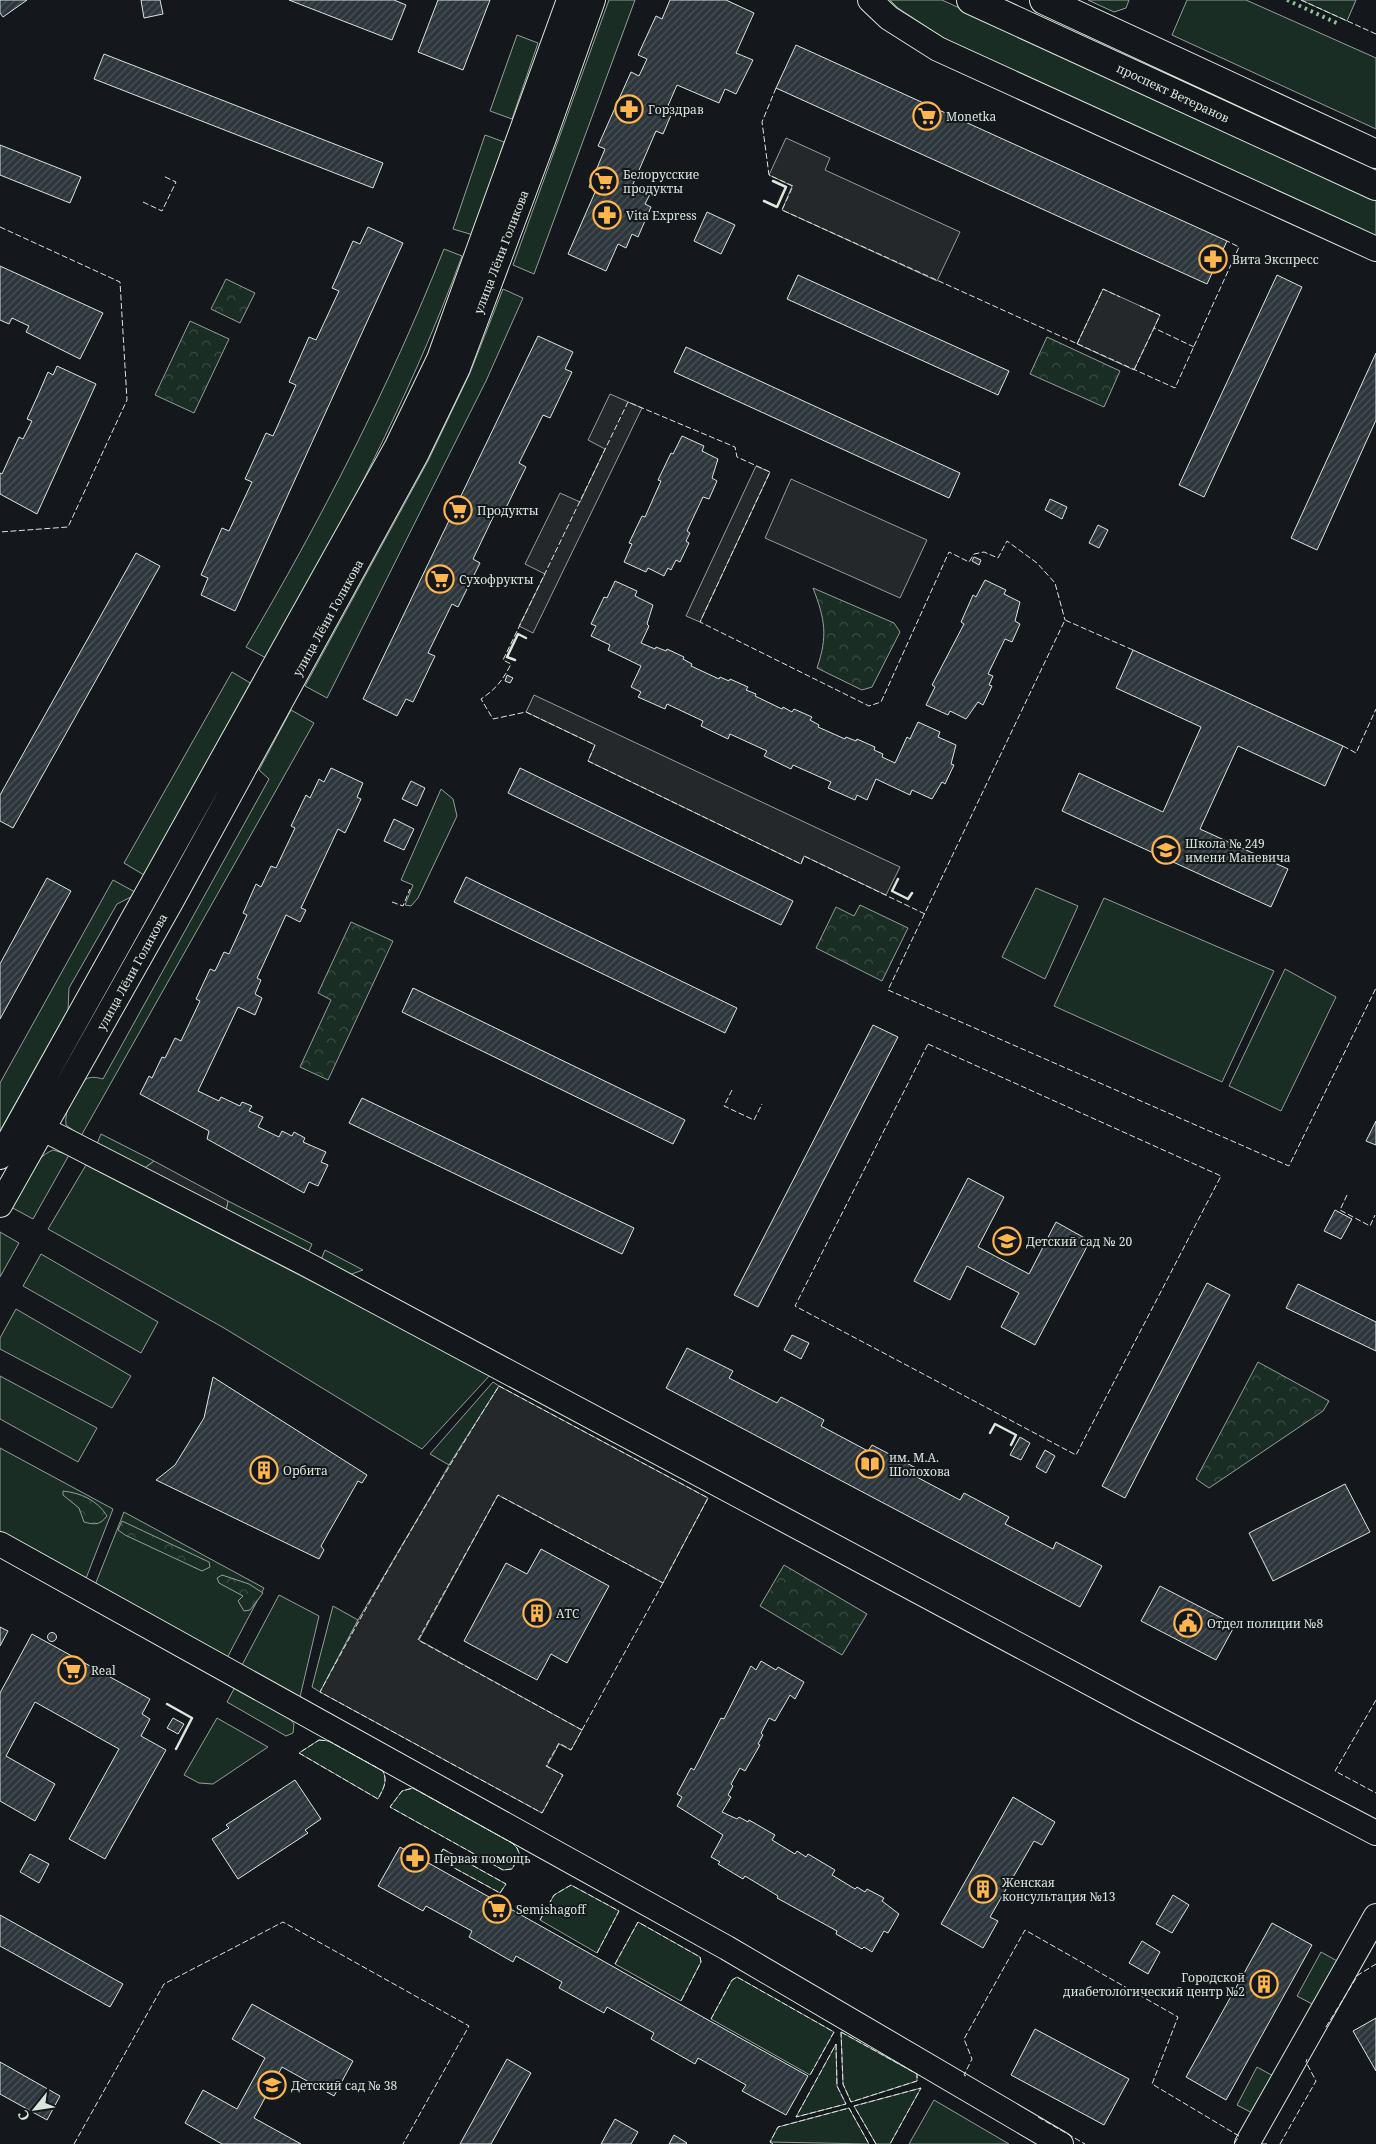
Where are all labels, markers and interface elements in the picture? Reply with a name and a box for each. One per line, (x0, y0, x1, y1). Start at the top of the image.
street label: проспект Ветеранов (1114, 59, 1232, 127)
pharmacy icon: Горздрав (614, 94, 644, 124)
place label: Горздрав (648, 101, 704, 118)
supermarket icon: Monetka (912, 101, 942, 131)
place label: Monetka (946, 108, 997, 125)
supermarket icon: Белорусские продукты (589, 166, 619, 196)
place label: Белорусские продукты (623, 166, 699, 197)
street label: улица Лёни Голикова (470, 188, 533, 316)
pharmacy icon: Vita Express (592, 200, 622, 230)
place label: Vita Express (626, 207, 697, 224)
pharmacy icon: Вита Экспресс (1198, 244, 1228, 274)
place label: Вита Экспресс (1232, 251, 1319, 268)
supermarket icon: Продукты (443, 495, 473, 525)
place label: Продукты (477, 502, 539, 519)
street label: улица Лёни Голикова (289, 556, 367, 680)
supermarket icon: Сухофрукты (425, 564, 455, 594)
place label: Сухофрукты (459, 571, 534, 588)
school or university icon: Школа № 249 имени Маневича (1151, 835, 1181, 865)
place label: Школа № 249 имени Маневича (1185, 835, 1291, 866)
street label: улица Лёни Голикова (93, 910, 171, 1034)
school or university icon: Детский сад № 20 (992, 1226, 1022, 1256)
place label: Детский сад № 20 (1026, 1233, 1132, 1250)
library icon: им. М.А. Шолохова (855, 1449, 885, 1479)
place label: им. М.А. Шолохова (889, 1449, 951, 1480)
building icon: Орбита (249, 1455, 279, 1485)
place label: Орбита (283, 1462, 328, 1479)
building icon: АТС (522, 1598, 552, 1628)
place label: АТС (556, 1605, 579, 1622)
public building icon: Отдел полиции №8 (1173, 1608, 1203, 1638)
place label: Отдел полиции №8 (1207, 1615, 1323, 1632)
supermarket icon: Real (57, 1655, 87, 1685)
place label: Real (91, 1662, 116, 1679)
pharmacy icon: Первая помощь (400, 1843, 430, 1873)
place label: Первая помощь (434, 1850, 531, 1867)
building icon: Женская консультация №13 (968, 1874, 998, 1904)
place label: Женская консультация №13 (1001, 1874, 1116, 1905)
supermarket icon: Semishagoff (482, 1894, 512, 1924)
place label: Semishagoff (516, 1901, 587, 1918)
place label: Городской диабетологический центр №2 (1063, 1969, 1245, 2000)
building icon: Городской диабетологический центр №2 (1249, 1969, 1279, 1999)
school or university icon: Детский сад № 38 (257, 2070, 287, 2100)
place label: Детский сад № 38 (291, 2077, 397, 2094)
north arrow (10, 2084, 60, 2134)
text: С (13, 2107, 34, 2124)

